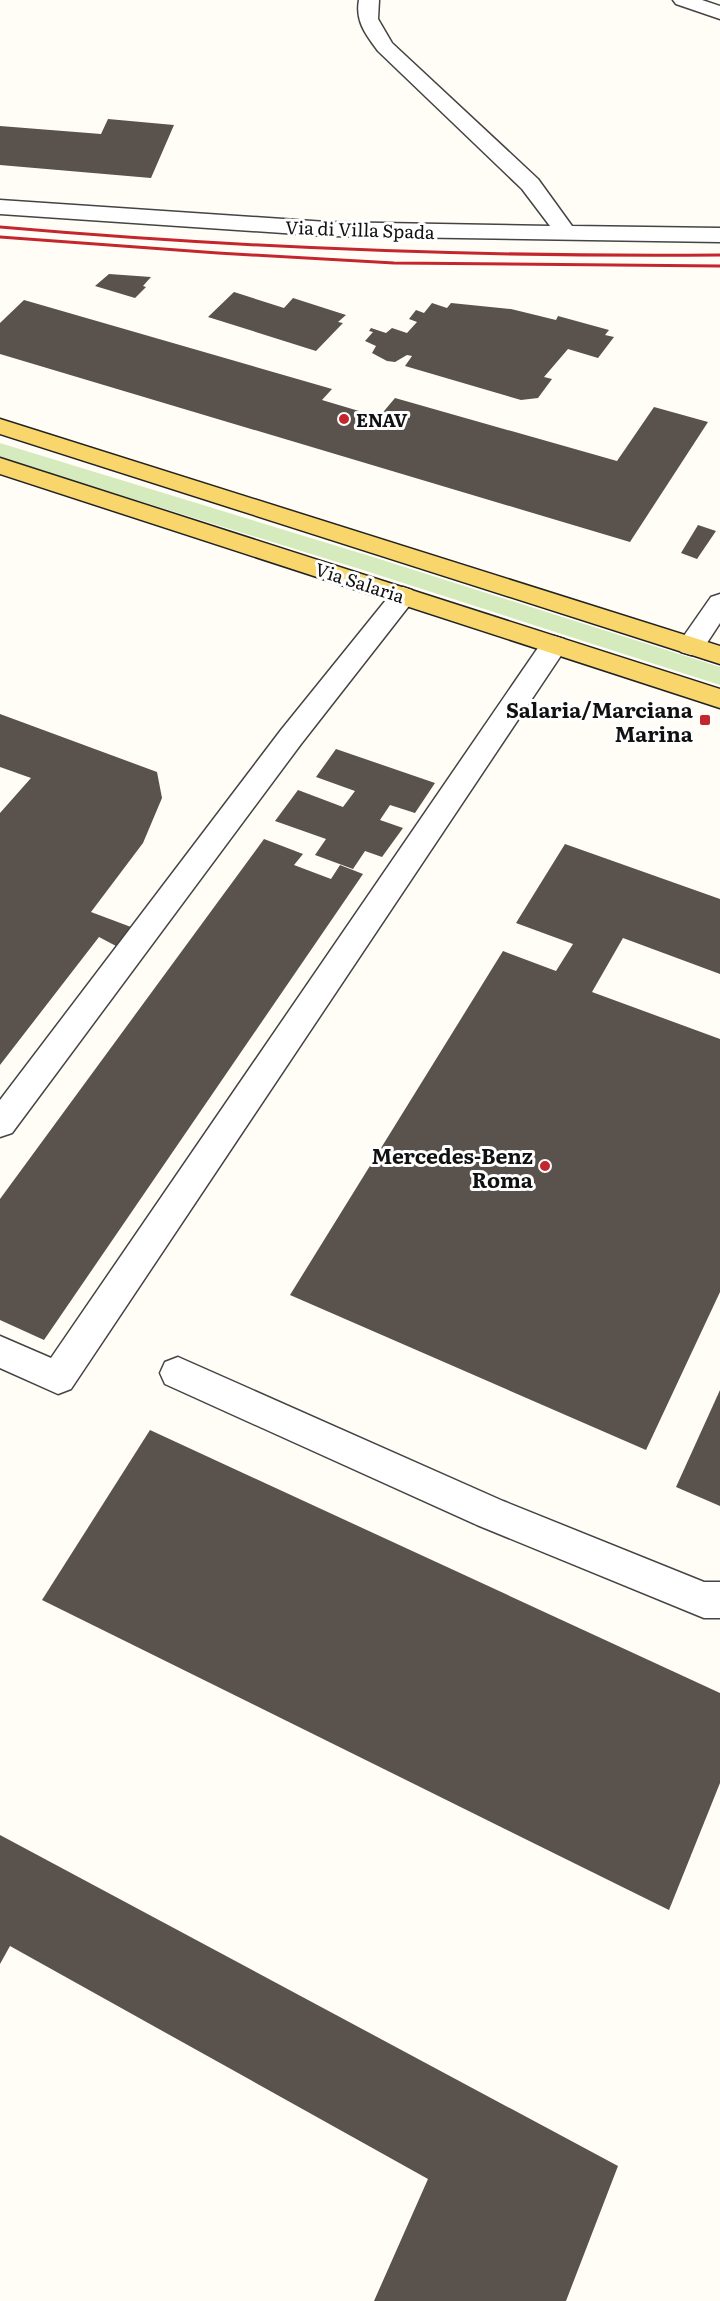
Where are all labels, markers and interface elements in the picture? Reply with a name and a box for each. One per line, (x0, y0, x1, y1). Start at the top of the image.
street label: Via di Villa Spada (285, 213, 435, 245)
place label: ENAV (356, 406, 408, 433)
marker: ENAV (337, 412, 351, 426)
street label: Via Salaria (312, 555, 408, 609)
place label: Salaria/Marciana Marina (506, 693, 694, 748)
marker: Salaria/Marciana Marina (698, 713, 712, 727)
place label: Mercedes-Benz Roma (371, 1139, 534, 1194)
marker: Mercedes-Benz Roma (538, 1159, 552, 1173)

